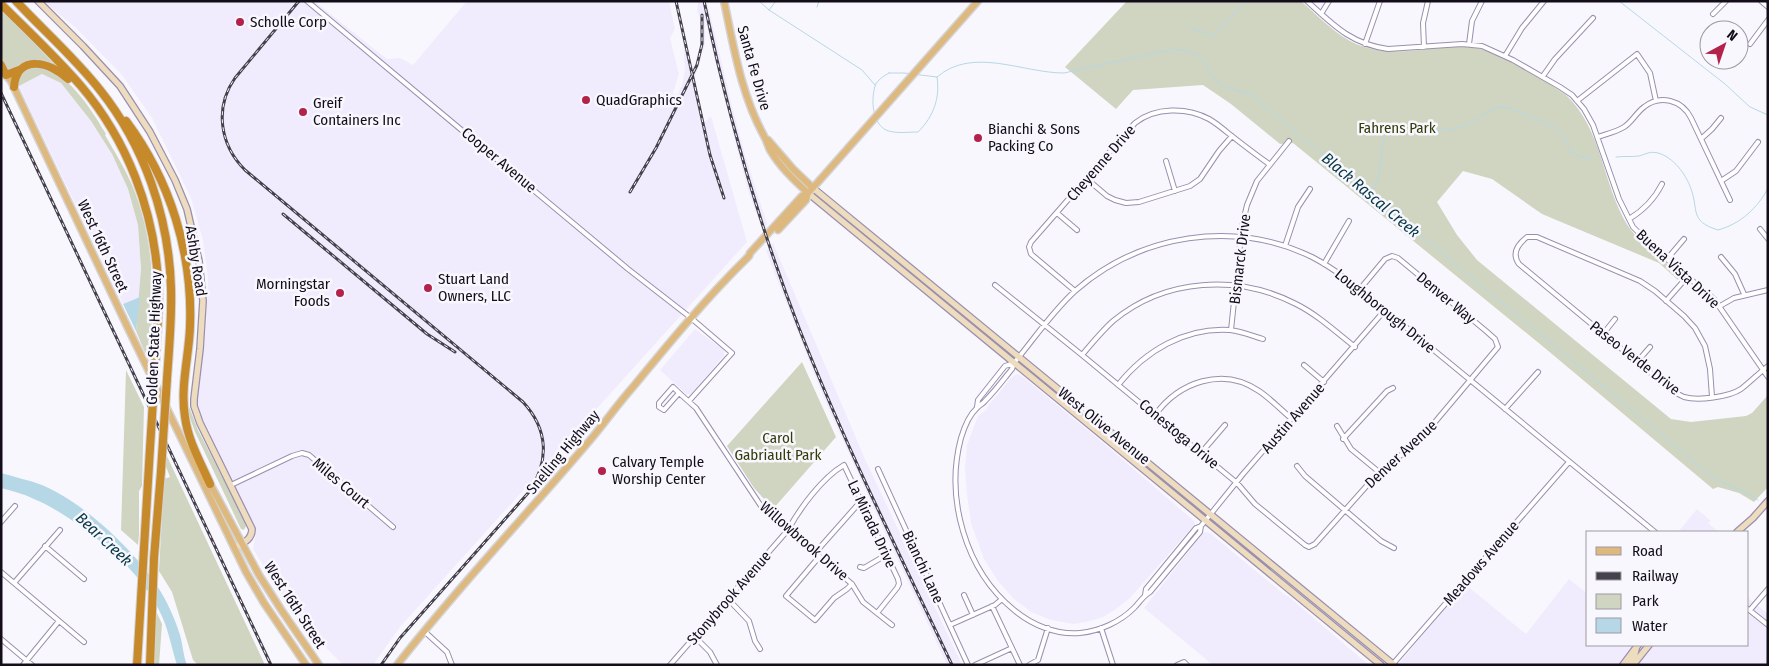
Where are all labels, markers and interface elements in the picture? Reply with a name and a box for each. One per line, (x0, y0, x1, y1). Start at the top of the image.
place label: Scholle Corp (250, 13, 327, 31)
marker: Scholle Corp (234, 16, 246, 28)
north arrow (1699, 20, 1749, 70)
street label: Santa Fe Drive (733, 24, 775, 112)
text: N (1723, 26, 1741, 45)
place label: QuadGraphics (596, 91, 682, 109)
place label: Greif Containers Inc (313, 94, 401, 129)
marker: QuadGraphics (580, 94, 592, 106)
marker: Greif Containers Inc (297, 106, 309, 118)
park label: Fahrens Park (1358, 119, 1436, 137)
place label: Bianchi & Sons Packing Co (988, 120, 1080, 155)
street label: Cheyenne Drive (1063, 121, 1139, 205)
street label: Cooper Avenue (458, 123, 540, 197)
marker: Bianchi & Sons Packing Co (972, 132, 984, 144)
water label: Black Rascal Creek (1318, 149, 1424, 241)
street label: West 16th Street (74, 197, 132, 295)
street label: Bismarck Drive (1226, 213, 1254, 305)
street label: Ashby Road (182, 224, 210, 298)
street label: Buena Vista Drive (1633, 226, 1723, 312)
street label: Loughborough Drive (1331, 265, 1439, 357)
street label: Denver Way (1413, 268, 1479, 328)
place label: Stuart Land Owners, LLC (438, 270, 511, 305)
street label: Golden State Highway (143, 271, 165, 405)
place label: Morningstar Foods (256, 275, 331, 310)
marker: Stuart Land Owners, LLC (422, 282, 434, 294)
marker: Morningstar Foods (334, 287, 346, 299)
street label: Paseo Verde Drive (1586, 317, 1684, 399)
street label: Austin Avenue (1258, 379, 1328, 457)
street label: West Olive Avenue (1054, 383, 1154, 469)
street label: Conestoga Drive (1135, 395, 1223, 473)
street label: Snelling Highway (523, 406, 604, 498)
street label: Denver Avenue (1361, 416, 1441, 492)
park label: Carol Gabriault Park (734, 429, 822, 464)
place label: Calvary Temple Worship Center (612, 453, 706, 488)
street label: Miles Court (309, 454, 373, 512)
marker: Calvary Temple Worship Center (596, 465, 608, 477)
street label: La Mirada Drive (844, 477, 900, 571)
street label: Willowbrook Drive (756, 498, 852, 584)
water label: Bear Creek (72, 508, 136, 570)
street label: Meadows Avenue (1439, 517, 1523, 609)
street label: Bianchi Lane (898, 528, 948, 606)
legend (1586, 531, 1749, 646)
text: Road (1632, 542, 1663, 560)
street label: Stonybrook Avenue (683, 547, 775, 649)
street label: West 16th Street (260, 558, 330, 652)
text: Railway (1632, 567, 1679, 585)
text: Park (1632, 592, 1659, 610)
text: Water (1632, 617, 1668, 635)

